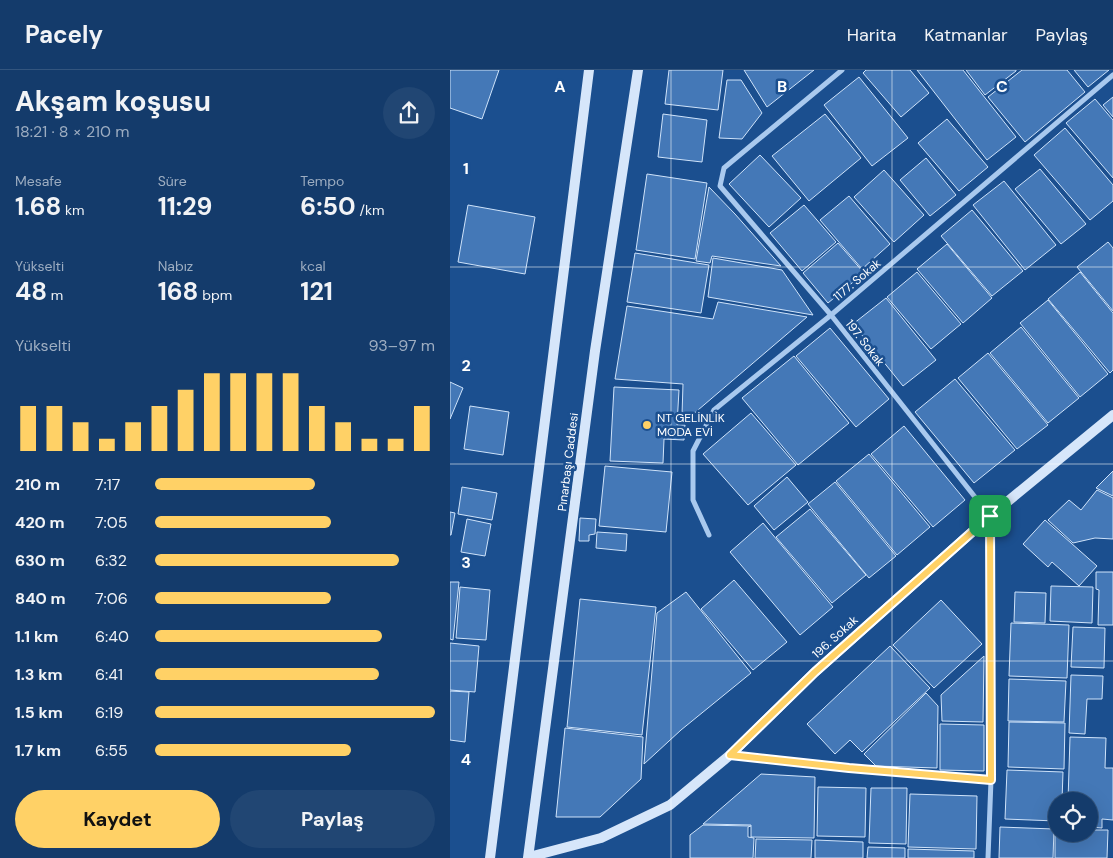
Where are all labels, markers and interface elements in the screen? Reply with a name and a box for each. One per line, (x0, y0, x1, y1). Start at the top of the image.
text: Pacely (25, 19, 103, 50)
text: Harita (847, 23, 896, 47)
text: Katmanlar (924, 23, 1008, 47)
text: Paylaş (1036, 23, 1088, 47)
text: A (554, 76, 566, 97)
text: B (777, 76, 787, 97)
text: C (996, 76, 1008, 97)
text: Akşam koşusu (15, 83, 211, 120)
button: share (383, 87, 435, 139)
text: 18:21 · 8 × 210 m (15, 121, 130, 142)
text: 1 (463, 158, 469, 179)
text: Mesafe (15, 172, 62, 190)
text: Süre (158, 172, 187, 190)
text: Tempo (300, 172, 344, 190)
text: 1.68 (15, 190, 61, 223)
text: 11:29 (158, 190, 212, 223)
text: 6:50 (300, 190, 356, 223)
text: km (61, 201, 85, 219)
text: /km (356, 201, 384, 219)
street label: 1177. Sokak (830, 255, 884, 305)
text: Yükselti (15, 257, 64, 275)
text: Nabız (158, 257, 193, 275)
text: kcal (300, 257, 326, 275)
text: 48 (15, 275, 47, 308)
text: 168 (158, 275, 198, 308)
text: 121 (300, 275, 333, 308)
text: m (47, 286, 63, 304)
text: bpm (198, 286, 232, 304)
street label: 197. Sokak (842, 316, 888, 370)
text: Yükselti (15, 335, 71, 356)
text: 93–97 m (368, 335, 435, 356)
text: 2 (461, 355, 471, 376)
place label: NT GELİNLİK MODA EVİ (657, 410, 725, 440)
street label: Pınarbaşı Caddesi (554, 412, 582, 512)
marker: NT GELİNLİK MODA EVİ (641, 419, 653, 431)
text: 210 m (15, 474, 60, 495)
text: 7:17 (95, 474, 120, 495)
pin (969, 495, 1011, 537)
icon: arrive (976, 502, 1004, 530)
text: 420 m (15, 512, 65, 533)
text: 7:05 (95, 512, 127, 533)
text: 630 m (15, 550, 65, 571)
text: 6:32 (95, 550, 127, 571)
text: 3 (461, 552, 471, 573)
text: 840 m (15, 588, 66, 609)
text: 7:06 (95, 588, 128, 609)
street label: 196. Sokak (809, 612, 861, 662)
text: 1.1 km (15, 626, 58, 647)
text: 6:40 (95, 626, 129, 647)
text: 1.3 km (15, 664, 63, 685)
text: 6:41 (95, 664, 123, 685)
text: 1.5 km (15, 702, 63, 723)
text: 6:19 (95, 702, 123, 723)
text: 1.7 km (15, 740, 61, 761)
text: 6:55 (95, 740, 128, 761)
text: 4 (461, 749, 471, 770)
button: Kaydet (15, 790, 220, 848)
button: Paylaş (230, 790, 435, 848)
map controls (1048, 792, 1098, 842)
button: locate (1048, 792, 1098, 842)

